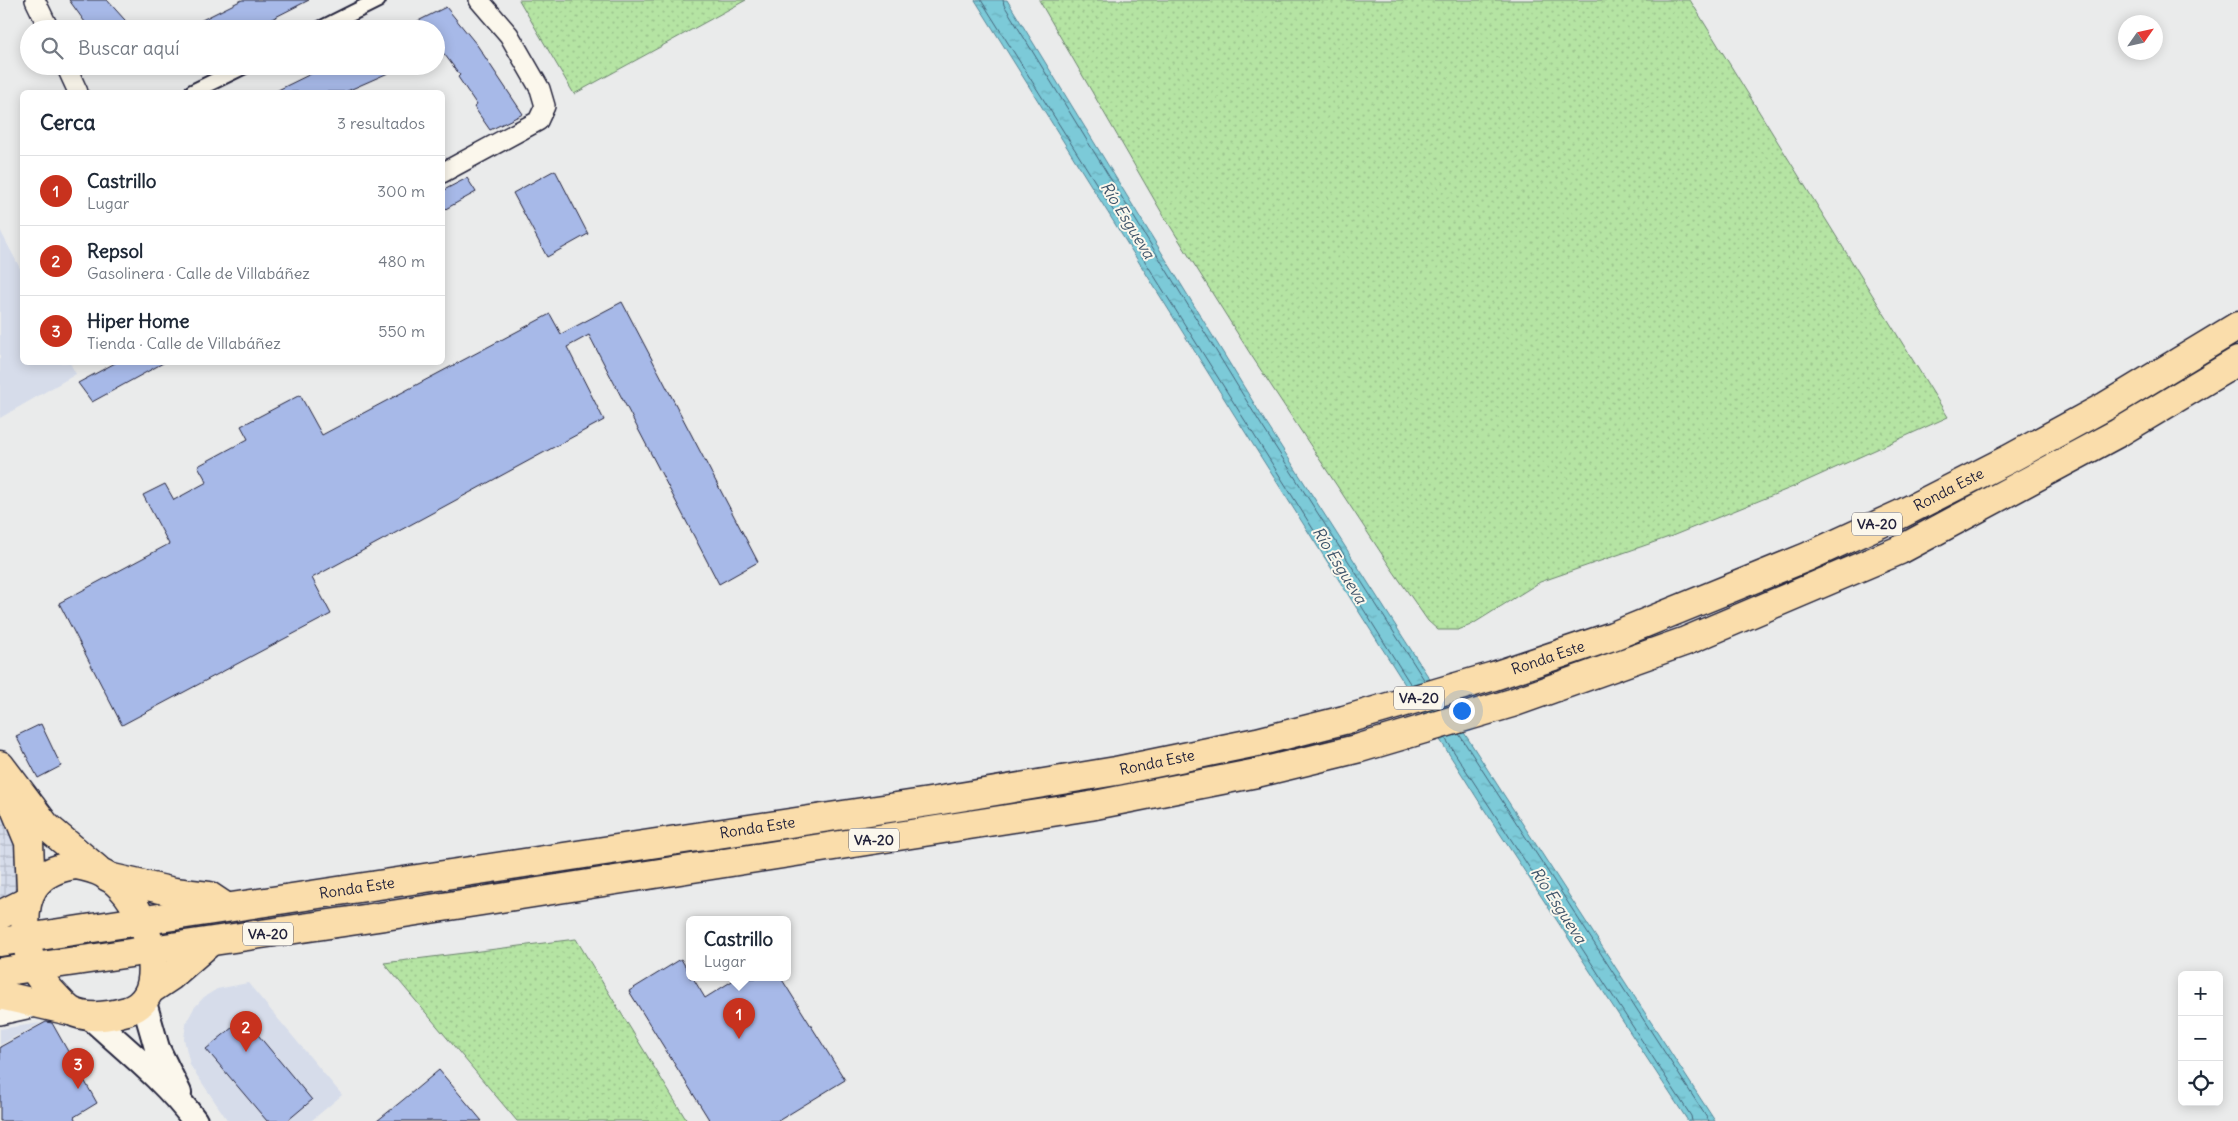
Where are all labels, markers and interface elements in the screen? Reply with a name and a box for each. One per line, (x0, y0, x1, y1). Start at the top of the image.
north arrow (2118, 15, 2163, 60)
search box (20, 20, 445, 75)
icon: search (38, 34, 66, 62)
text: Buscar aquí (78, 36, 179, 60)
text: Cerca (40, 109, 95, 136)
text: 3 resultados (337, 113, 425, 133)
text: Castrillo (87, 169, 156, 193)
water label: Río Esgueva (1096, 178, 1160, 263)
text: 1 (53, 181, 59, 201)
text: 300 m (377, 181, 425, 201)
text: Lugar (87, 193, 129, 213)
text: Repsol (87, 239, 143, 263)
text: 2 (52, 251, 60, 271)
text: 480 m (378, 251, 425, 271)
text: Gasolinera · Calle de Villabáñez (87, 263, 310, 283)
text: Hiper Home (87, 309, 189, 333)
text: 3 (51, 321, 61, 341)
text: 550 m (378, 321, 425, 341)
text: Tienda · Calle de Villabáñez (87, 333, 281, 353)
street label: Ronda Este (1910, 463, 1987, 515)
road number: VA-20 (1852, 512, 1902, 536)
water label: Río Esgueva (1308, 523, 1372, 608)
street label: Ronda Este (1509, 636, 1587, 679)
road number: VA-20 (1394, 686, 1444, 710)
your location (1449, 698, 1475, 724)
street label: Ronda Este (1118, 745, 1196, 779)
street label: Ronda Este (718, 812, 796, 842)
road number: VA-20 (849, 828, 899, 852)
water label: Río Esgueva (1527, 863, 1592, 948)
street label: Ronda Este (318, 873, 396, 903)
popup (686, 916, 791, 981)
road number: VA-20 (243, 922, 293, 946)
text: Castrillo (704, 927, 773, 951)
text: Lugar (704, 951, 746, 971)
map controls (2178, 971, 2223, 1106)
button: + (2178, 971, 2223, 1016)
pin: 1 (723, 998, 755, 1039)
pin: 2 (230, 1011, 262, 1052)
button: − (2178, 1016, 2223, 1061)
pin: 3 (62, 1048, 94, 1089)
button: locate (2178, 1061, 2223, 1106)

